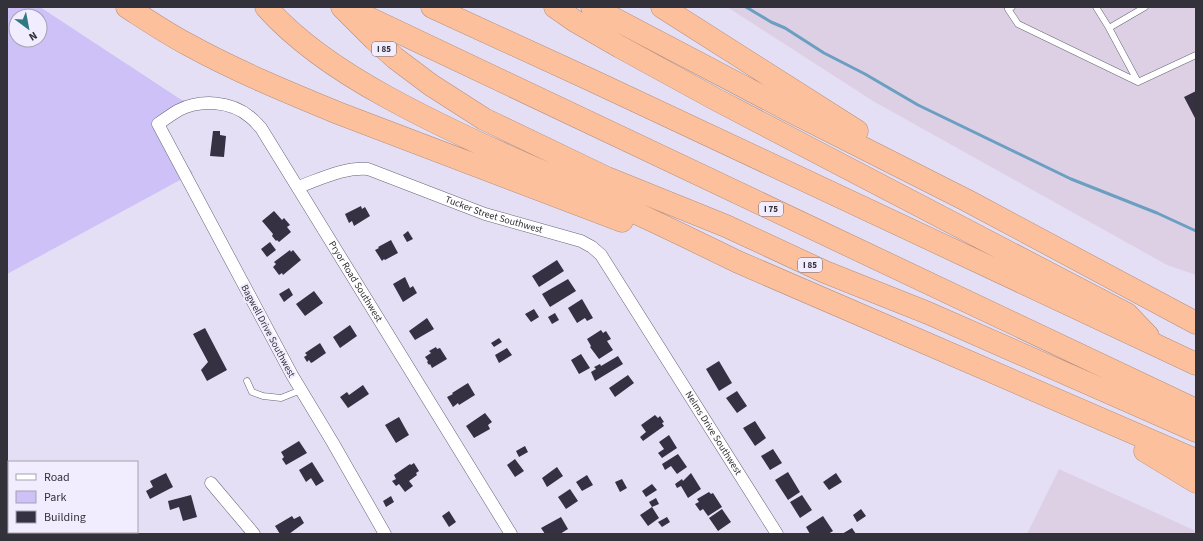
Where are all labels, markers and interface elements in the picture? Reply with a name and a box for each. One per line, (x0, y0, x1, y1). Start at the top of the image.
north arrow (8, 8, 48, 48)
text: N (26, 28, 40, 44)
road number: I 85 (372, 42, 396, 56)
street label: Tucker Street Southwest (443, 192, 545, 237)
road number: I 75 (759, 202, 783, 216)
street label: Pryor Road Southwest (325, 238, 386, 325)
road number: I 85 (798, 258, 822, 272)
street label: Bagwell Drive Southwest (238, 282, 299, 380)
street label: Nelms Drive Southwest (682, 388, 745, 478)
legend (8, 461, 138, 533)
text: Road (44, 469, 70, 486)
text: Park (44, 489, 66, 506)
text: Building (44, 509, 86, 526)

